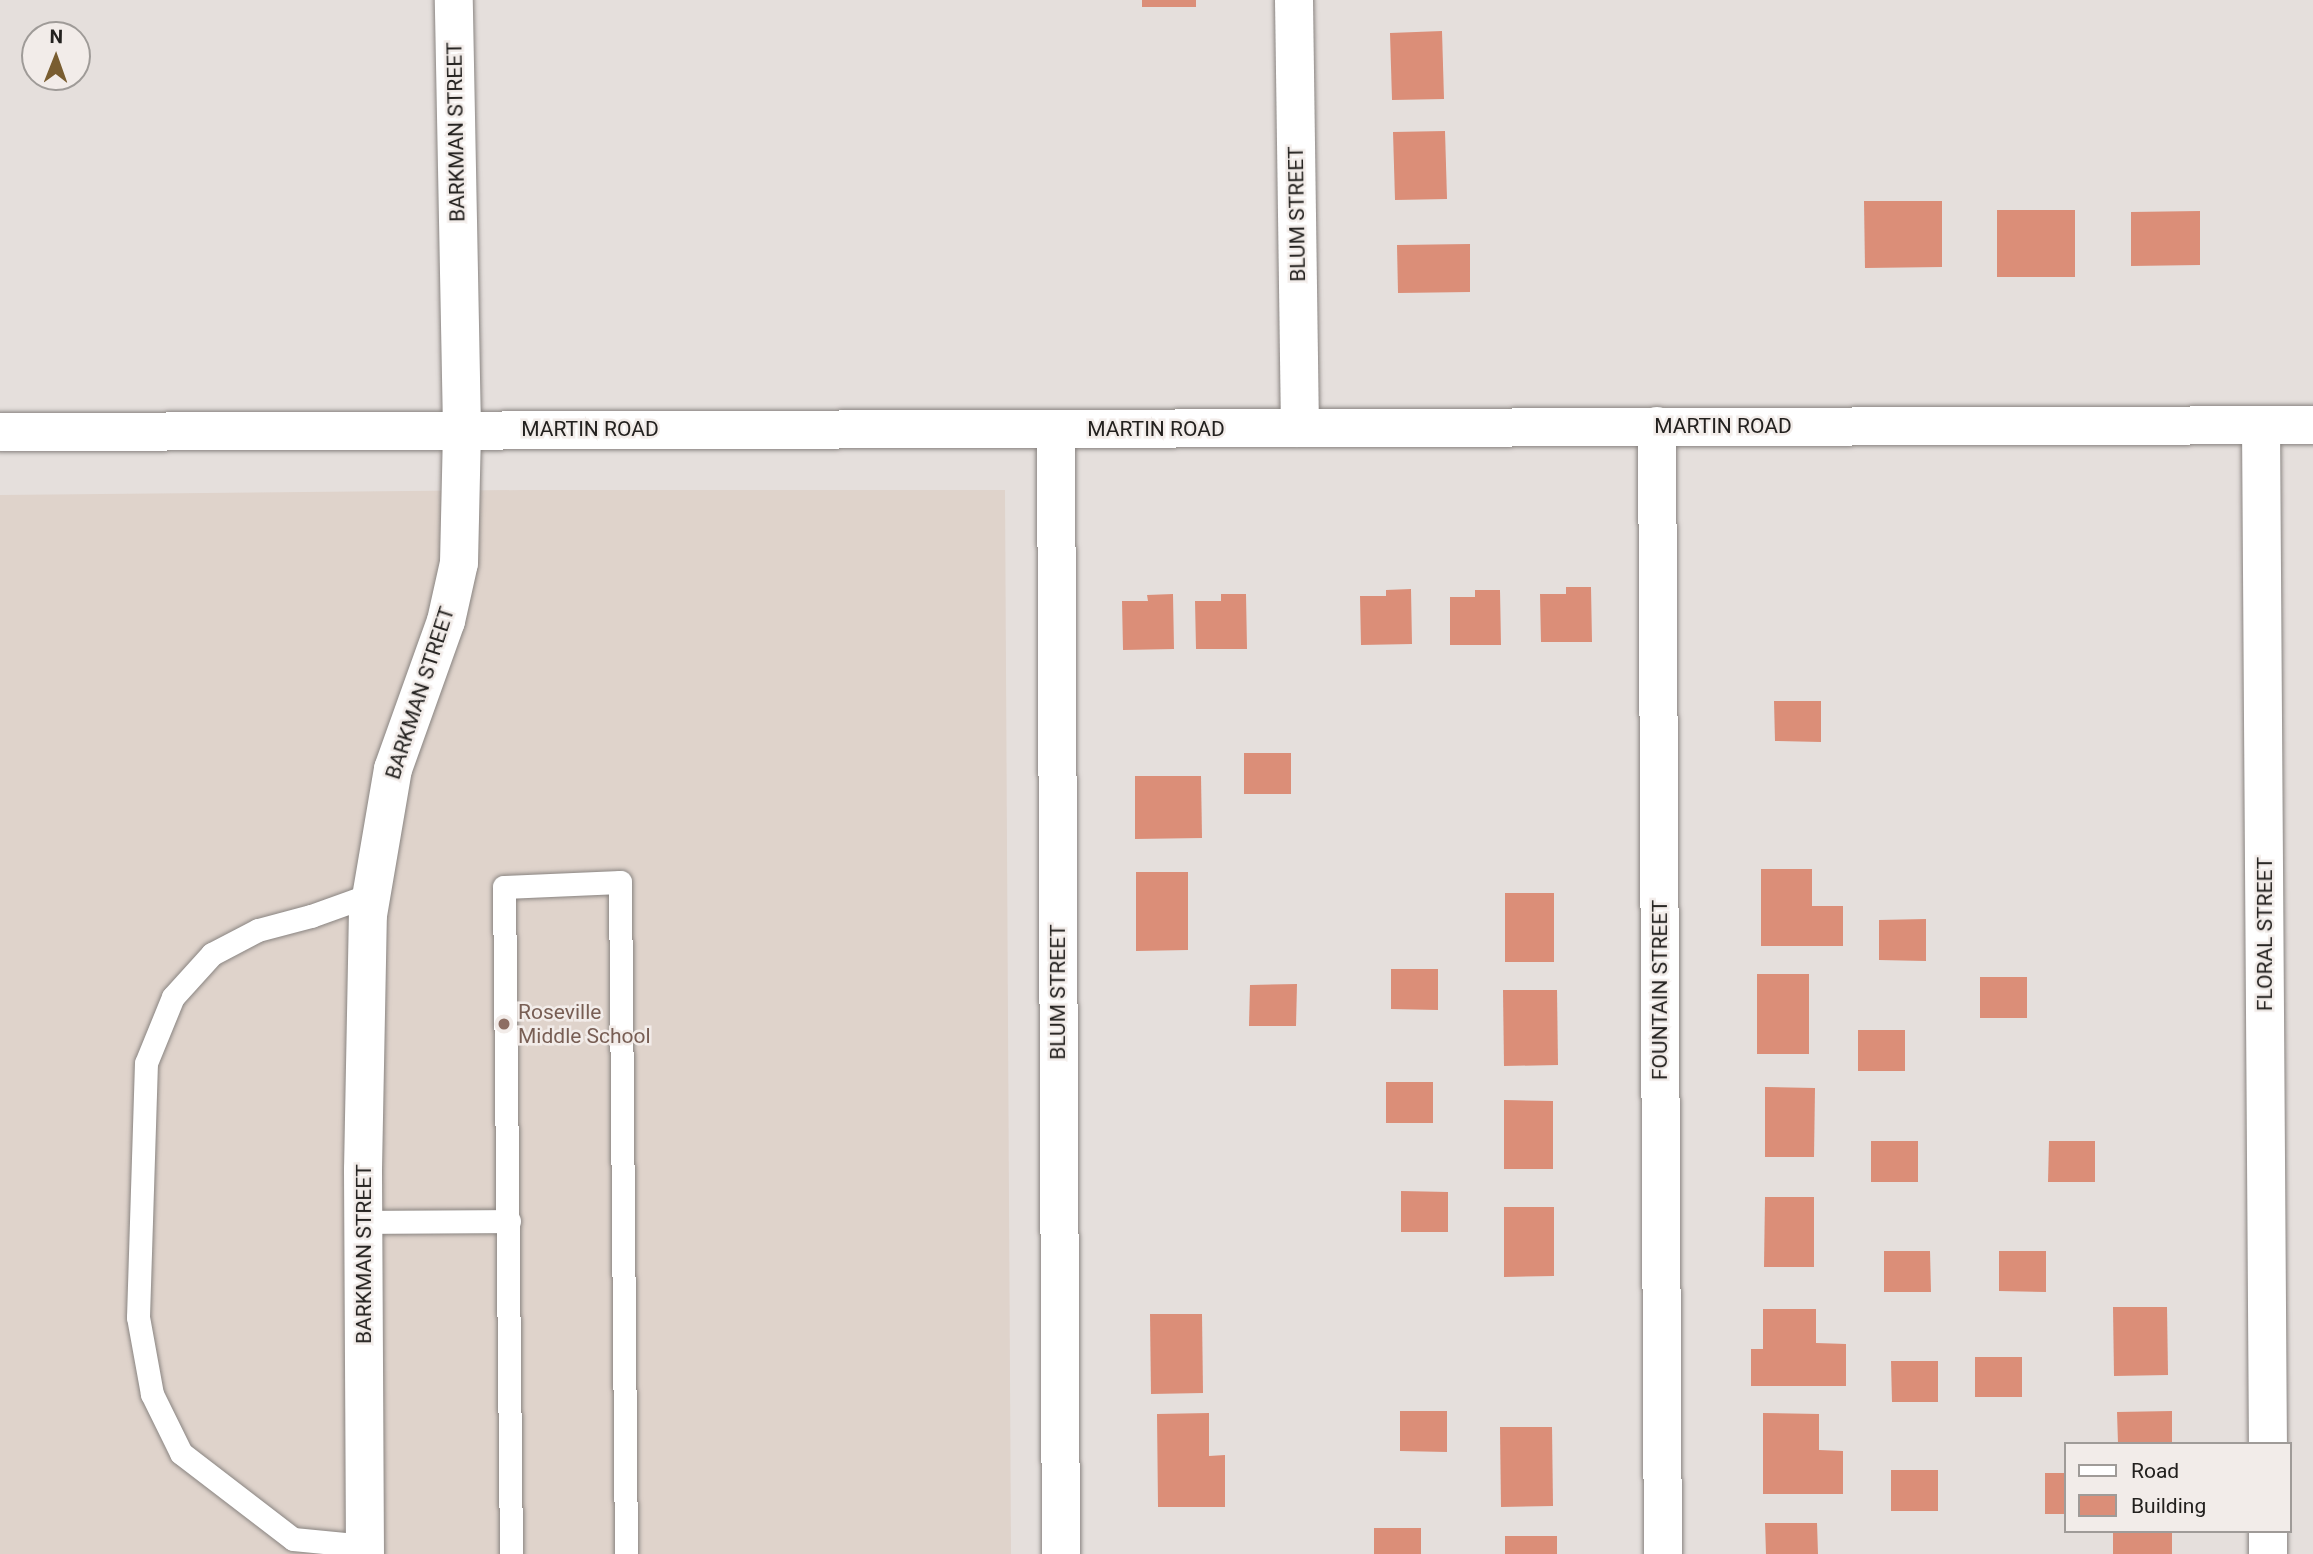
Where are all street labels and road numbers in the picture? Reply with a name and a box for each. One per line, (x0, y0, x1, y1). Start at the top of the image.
street label: BARKMAN STREET (442, 42, 470, 222)
street label: BLUM STREET (1283, 146, 1311, 282)
street label: MARTIN ROAD (1654, 413, 1792, 439)
street label: MARTIN ROAD (521, 416, 659, 442)
street label: MARTIN ROAD (1087, 416, 1225, 442)
street label: BARKMAN STREET (380, 604, 460, 782)
street label: FLORAL STREET (2252, 857, 2278, 1011)
street label: FOUNTAIN STREET (1647, 900, 1673, 1080)
street label: BLUM STREET (1045, 924, 1071, 1060)
street label: BARKMAN STREET (351, 1164, 377, 1344)

